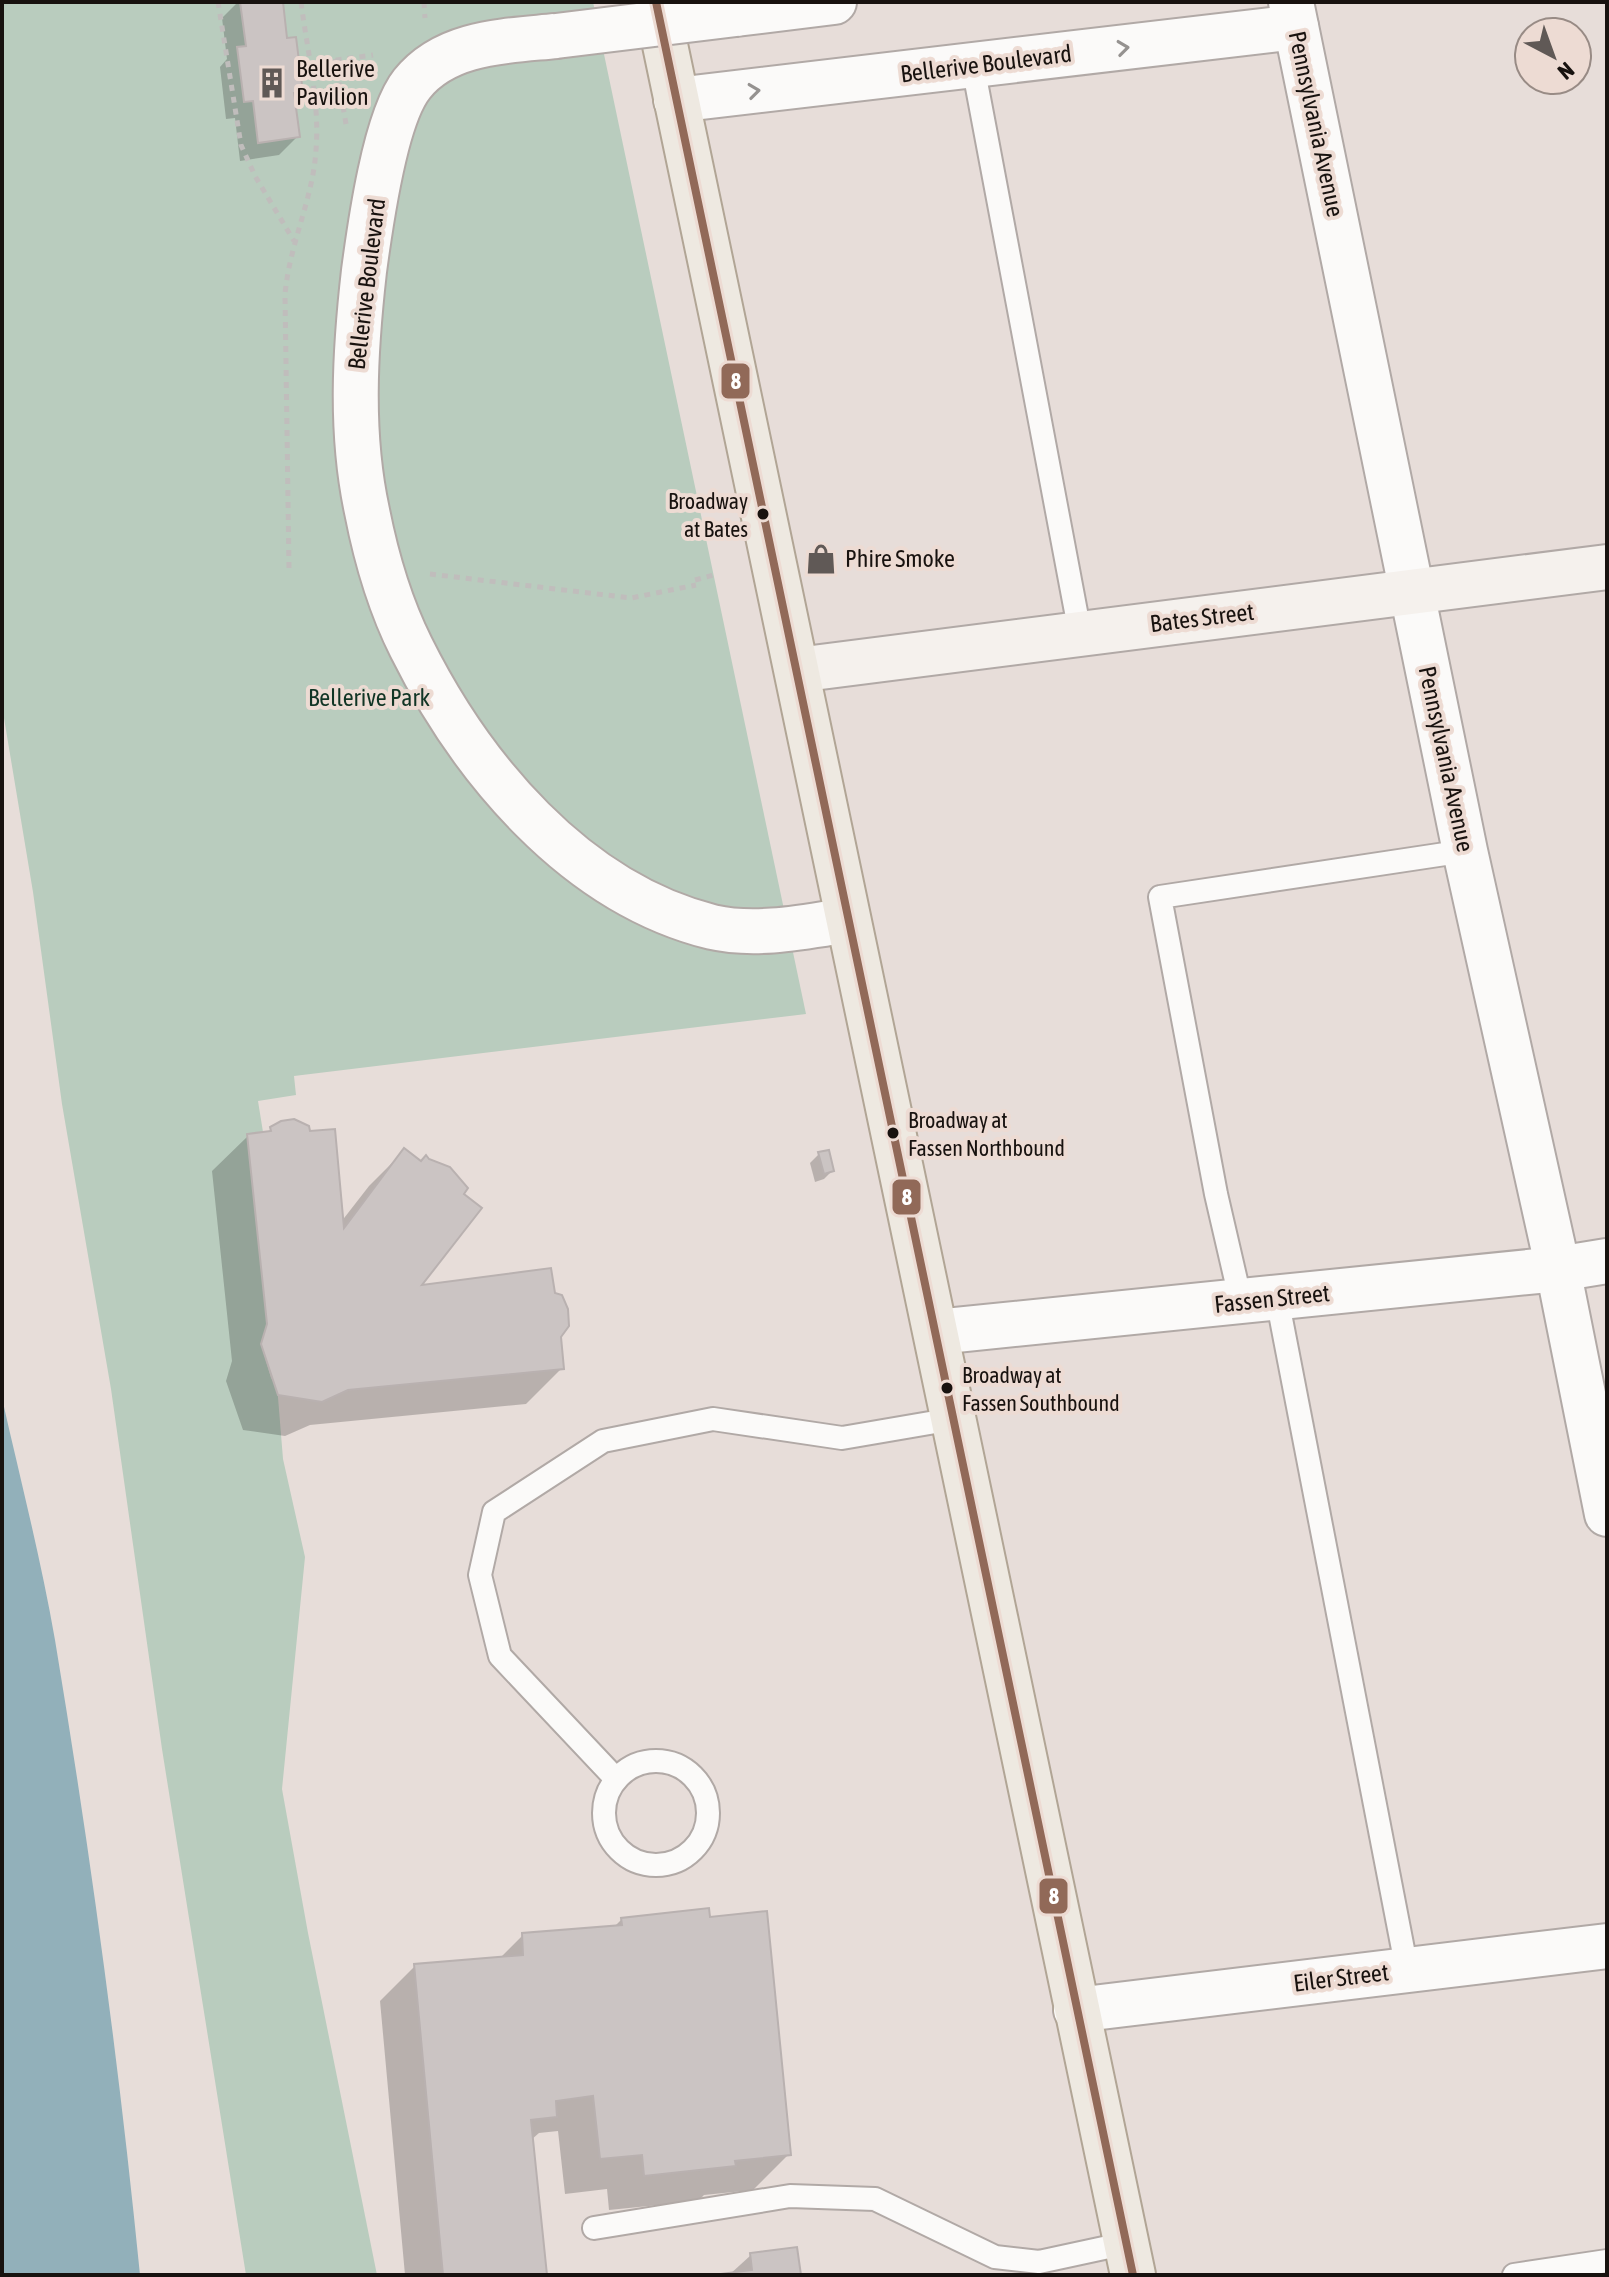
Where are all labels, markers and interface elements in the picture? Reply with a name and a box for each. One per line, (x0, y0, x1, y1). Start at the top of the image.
north arrow (1513, 16, 1593, 96)
street label: Pennsylvania Avenue (1284, 29, 1349, 219)
one-way arrow (1117, 39, 1130, 56)
street label: Bellerive Boulevard (899, 40, 1073, 87)
place label: Bellerive Pavilion (296, 55, 375, 110)
text: N (1553, 57, 1580, 85)
building icon: Bellerive Pavilion (255, 66, 289, 100)
one-way arrow (747, 83, 761, 100)
street label: Bellerive Boulevard (343, 197, 390, 371)
line badge: 8 (720, 362, 751, 400)
text: 8 (731, 368, 741, 394)
place label: Broadway at Bates (668, 488, 748, 542)
marker: Broadway at Bates (755, 506, 771, 522)
shop icon: Phire Smoke (804, 542, 838, 576)
place label: Phire Smoke (845, 545, 955, 572)
street label: Bates Street (1148, 598, 1256, 637)
street label: Pennsylvania Avenue (1414, 664, 1479, 854)
park label: Bellerive Park (308, 684, 431, 711)
place label: Broadway at Fassen Northbound (908, 1107, 1065, 1161)
marker: Broadway at Fassen Northbound (885, 1125, 901, 1141)
line badge: 8 (891, 1178, 922, 1216)
text: 8 (902, 1184, 912, 1210)
street label: Fassen Street (1213, 1279, 1331, 1318)
place label: Broadway at Fassen Southbound (962, 1362, 1120, 1416)
marker: Broadway at Fassen Southbound (939, 1380, 955, 1396)
line badge: 8 (1038, 1877, 1069, 1915)
text: 8 (1049, 1883, 1059, 1909)
street label: Eiler Street (1292, 1958, 1390, 1997)

